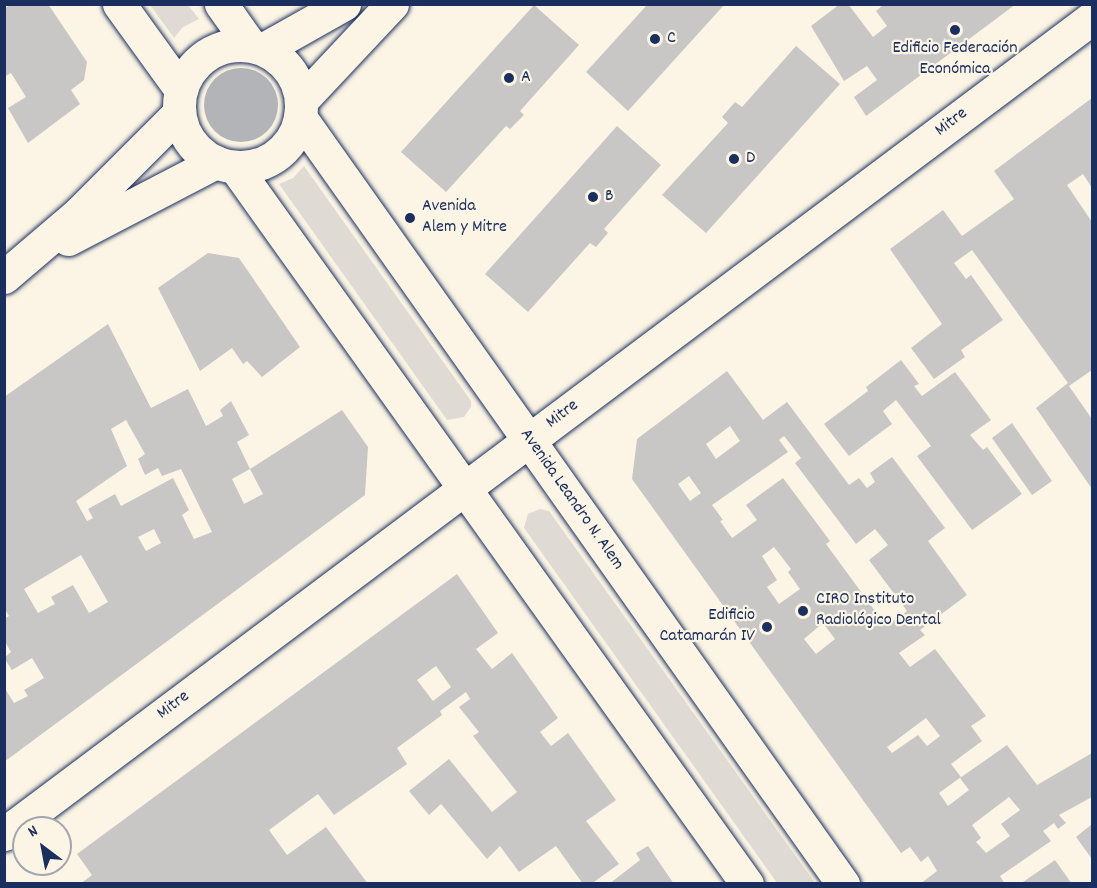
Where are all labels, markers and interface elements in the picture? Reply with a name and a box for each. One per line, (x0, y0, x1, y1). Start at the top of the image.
marker: Edificio Federación Económica (948, 23, 962, 37)
place label: C (667, 28, 676, 50)
marker: C (648, 32, 662, 46)
place label: Edificio Federación Económica (892, 39, 1018, 82)
place label: A (521, 67, 531, 89)
marker: A (502, 71, 516, 85)
street label: Mitre (931, 104, 973, 142)
place label: D (746, 148, 755, 170)
marker: D (727, 152, 741, 166)
place label: B (605, 186, 614, 208)
marker: B (586, 190, 600, 204)
place label: Avenida Alem y Mitre (422, 197, 507, 240)
marker: Avenida Alem y Mitre (403, 211, 417, 225)
street label: Mitre (542, 396, 584, 434)
street label: Avenida Leandro N. Alem (514, 425, 628, 575)
place label: CIRO Instituto Radiológico Dental (816, 590, 941, 632)
marker: CIRO Instituto Radiológico Dental (794, 602, 812, 620)
place label: Edificio Catamarán IV (659, 606, 755, 648)
marker: Edificio Catamarán IV (760, 620, 774, 634)
street label: Mitre (153, 687, 195, 725)
north arrow (12, 816, 72, 876)
text: N (24, 820, 43, 844)

